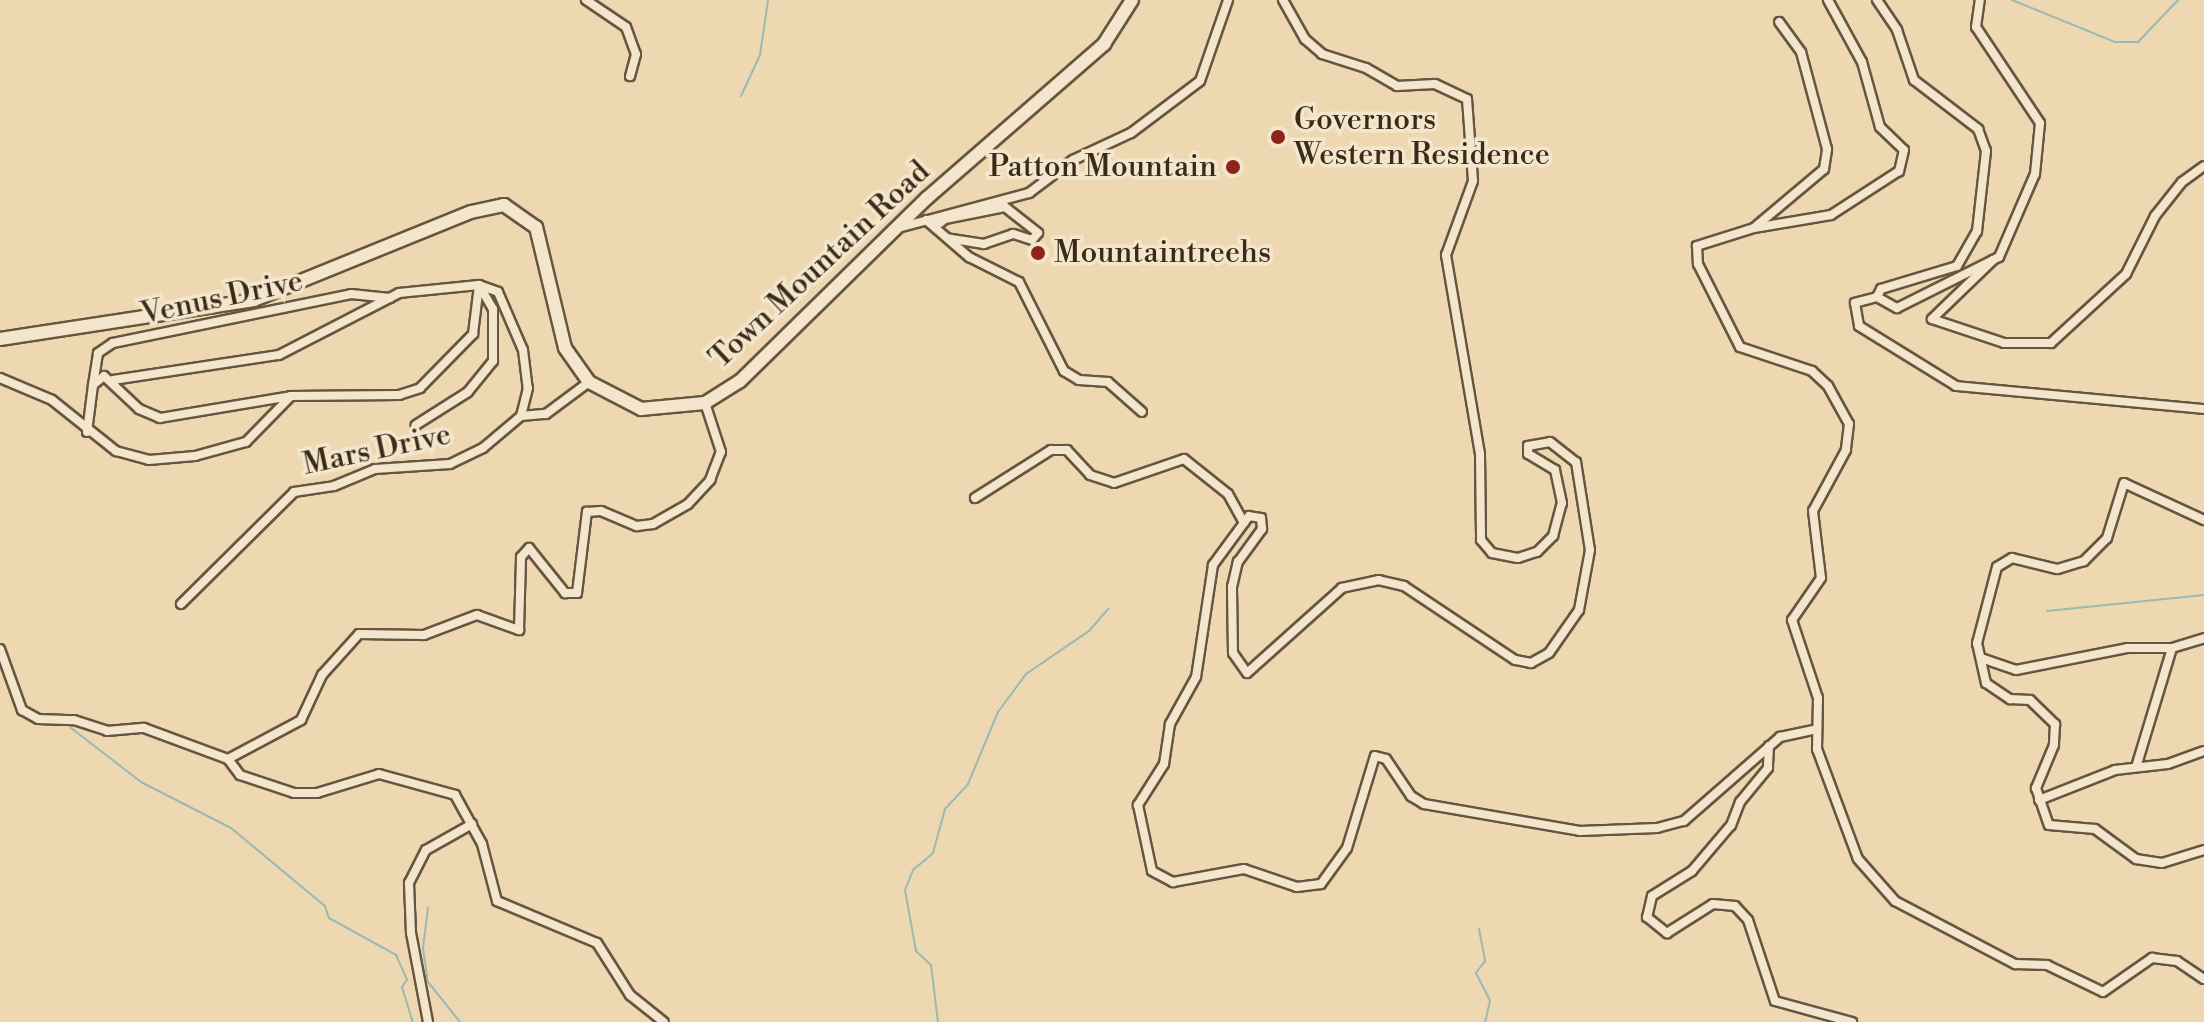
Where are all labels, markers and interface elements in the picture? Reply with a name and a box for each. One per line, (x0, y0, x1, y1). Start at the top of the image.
place label: Governors Western Residence (1294, 102, 1550, 172)
marker: Governors Western Residence (1269, 128, 1287, 146)
place label: Patton Mountain (989, 149, 1217, 185)
street label: Town Mountain Road (703, 154, 937, 376)
marker: Patton Mountain (1224, 158, 1242, 176)
place label: Mountaintreehs (1054, 235, 1271, 271)
marker: Mountaintreehs (1029, 244, 1047, 262)
street label: Venus Drive (138, 263, 306, 333)
street label: Mars Drive (300, 417, 454, 483)

